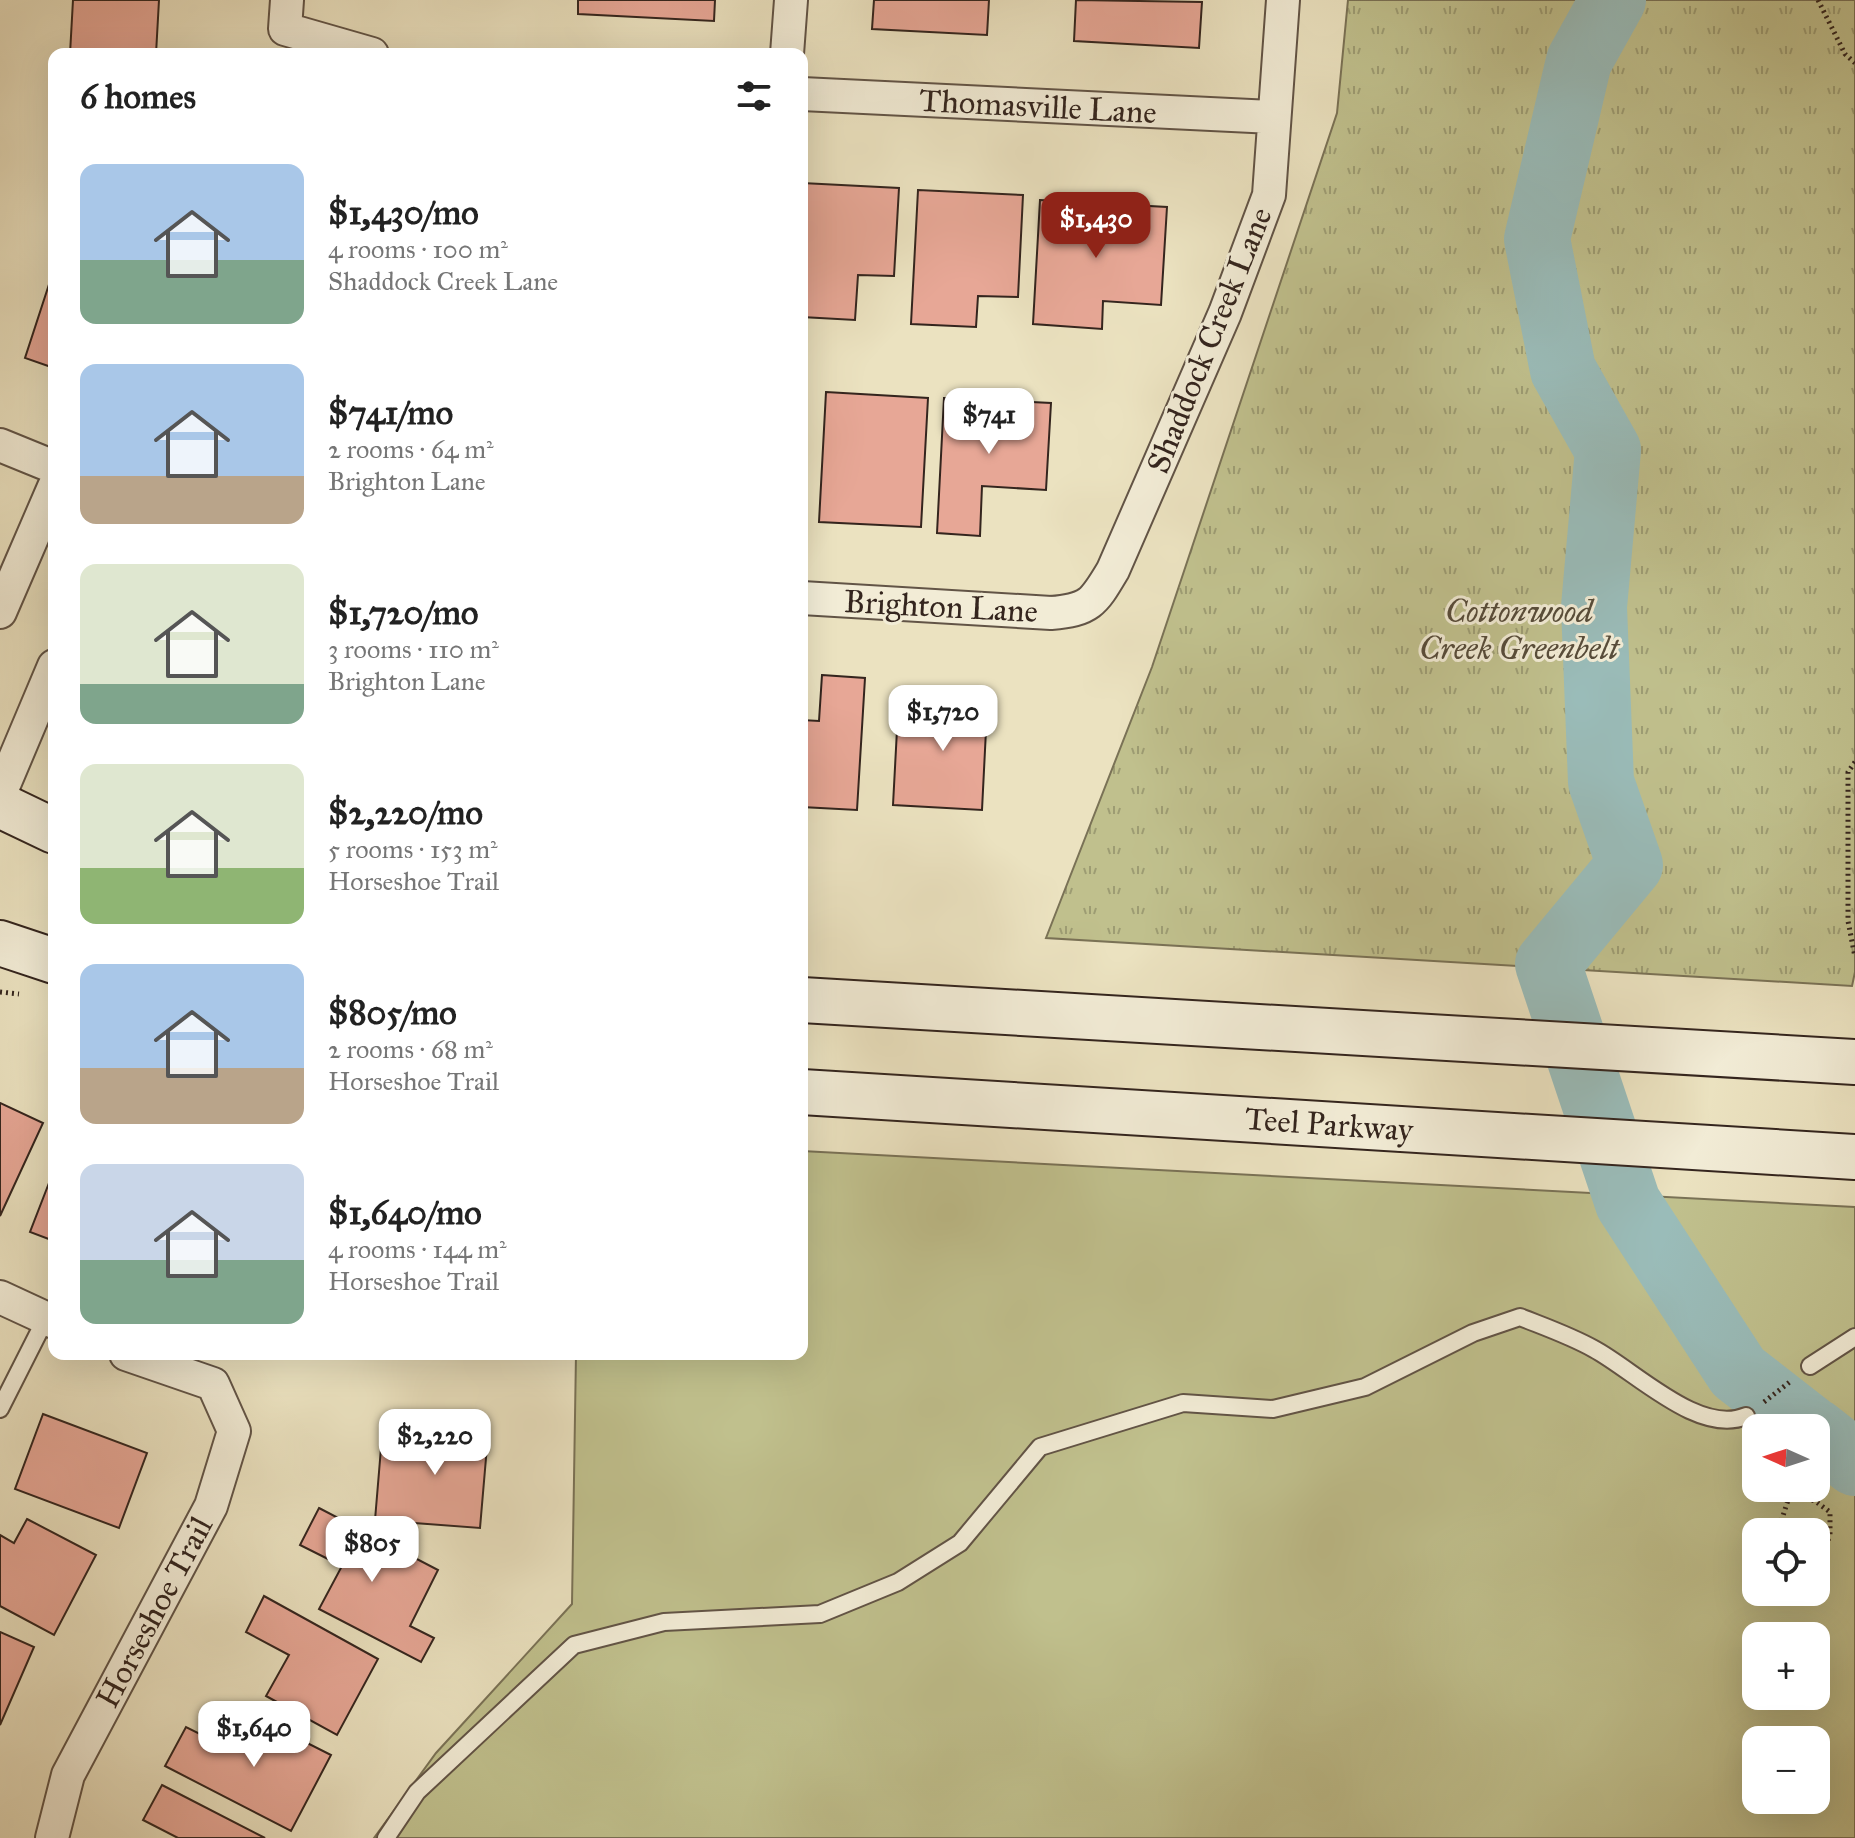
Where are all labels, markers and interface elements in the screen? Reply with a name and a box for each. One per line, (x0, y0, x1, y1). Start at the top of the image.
icon: filters (732, 74, 776, 118)
text: 6 homes (80, 76, 196, 117)
street label: Thomasville Lane (918, 81, 1158, 132)
text: $1,430/mo (328, 192, 479, 233)
pin: $1,430 (1031, 192, 1161, 260)
icon: home (144, 196, 240, 292)
text: $1,430 (1059, 202, 1133, 234)
street label: Shaddock Creek Lane (1138, 202, 1281, 479)
text: 4 rooms · 100 m² (328, 233, 508, 265)
text: Shaddock Creek Lane (328, 265, 558, 297)
pin: $741 (942, 388, 1036, 456)
text: $741/mo (328, 392, 453, 433)
icon: home (144, 396, 240, 492)
text: $741 (962, 398, 1016, 430)
text: 2 rooms · 64 m² (328, 433, 494, 465)
text: Brighton Lane (328, 465, 486, 497)
street label: Brighton Lane (843, 582, 1039, 631)
text: $1,720/mo (328, 592, 478, 633)
park label: Cottonwood Creek Greenbelt (1419, 592, 1621, 668)
icon: home (144, 596, 240, 692)
text: 3 rooms · 110 m² (328, 633, 499, 665)
text: Brighton Lane (328, 665, 486, 697)
pin: $1,720 (878, 685, 1008, 753)
text: $1,720 (907, 695, 979, 727)
text: $2,220/mo (328, 792, 483, 833)
icon: home (144, 796, 240, 892)
text: 5 rooms · 153 m² (328, 833, 498, 865)
text: Horseshoe Trail (328, 865, 499, 897)
text: $805/mo (328, 992, 457, 1033)
icon: home (144, 996, 240, 1092)
text: 2 rooms · 68 m² (328, 1033, 493, 1065)
text: Horseshoe Trail (328, 1065, 499, 1097)
street label: Teel Parkway (1244, 1099, 1415, 1150)
text: $1,640/mo (328, 1192, 482, 1233)
icon: home (144, 1196, 240, 1292)
text: 4 rooms · 144 m² (328, 1233, 507, 1265)
text: Horseshoe Trail (328, 1265, 499, 1297)
pin: $2,220 (370, 1409, 500, 1477)
north arrow (1742, 1414, 1830, 1502)
map controls (1742, 1414, 1830, 1814)
text: $2,220 (397, 1419, 473, 1451)
street label: Horseshoe Trail (88, 1510, 221, 1714)
pin: $805 (325, 1516, 419, 1584)
button: locate (1742, 1518, 1830, 1606)
text: $805 (344, 1526, 400, 1558)
button: + (1742, 1622, 1830, 1710)
pin: $1,640 (189, 1701, 319, 1769)
text: $1,640 (216, 1711, 292, 1743)
button: − (1742, 1726, 1830, 1814)

